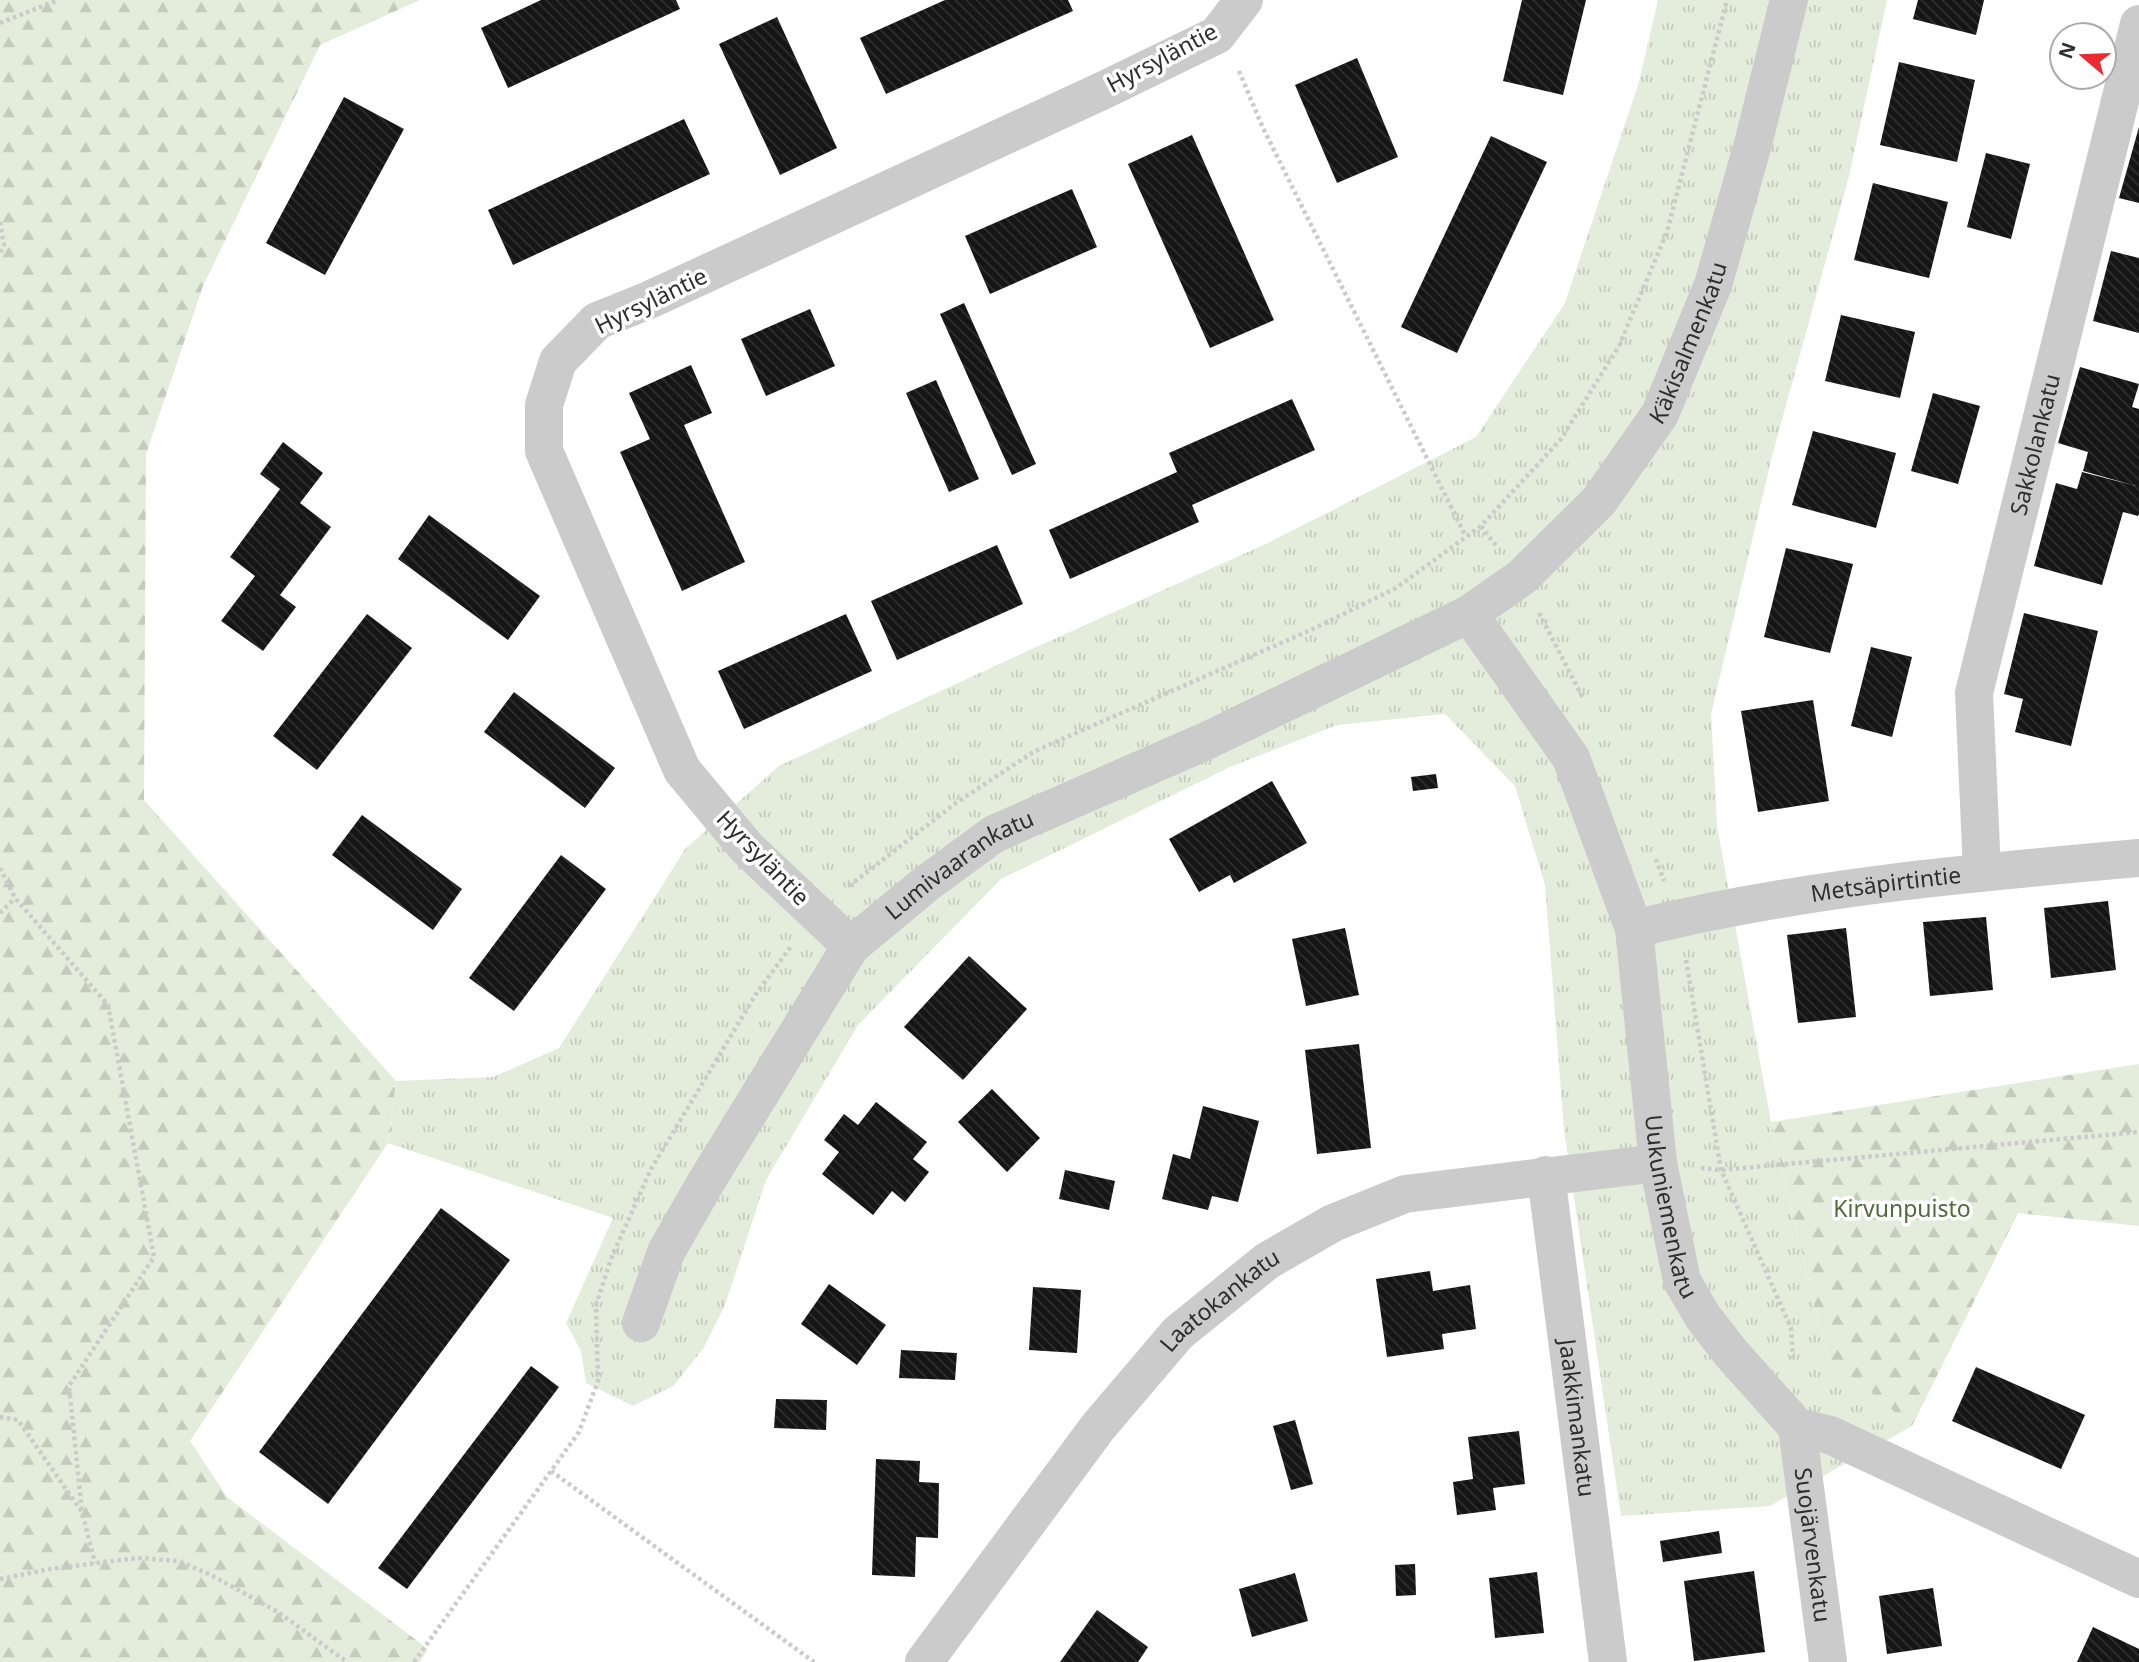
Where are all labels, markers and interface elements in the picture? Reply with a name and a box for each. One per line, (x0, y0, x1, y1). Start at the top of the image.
street label: Hyrsyläntie (1100, 15, 1223, 100)
north arrow (2048, 21, 2118, 91)
text: N (2052, 39, 2082, 62)
street label: Käkisalmenkatu (1641, 258, 1734, 430)
street label: Hyrsyläntie (589, 259, 712, 341)
street label: Sakkolankatu (2001, 370, 2067, 519)
street label: Lumivaarankatu (878, 802, 1038, 927)
street label: Hyrsyläntie (710, 803, 817, 912)
street label: Metsäpirtintie (1808, 858, 1963, 909)
street label: Uukuniemenkatu (1638, 1113, 1706, 1304)
park label: Kirvunpuisto (1833, 1192, 1971, 1224)
street label: Laatokankatu (1152, 1240, 1285, 1358)
street label: Jaakkimankatu (1552, 1335, 1604, 1499)
street label: Suojärvenkatu (1788, 1466, 1840, 1624)

